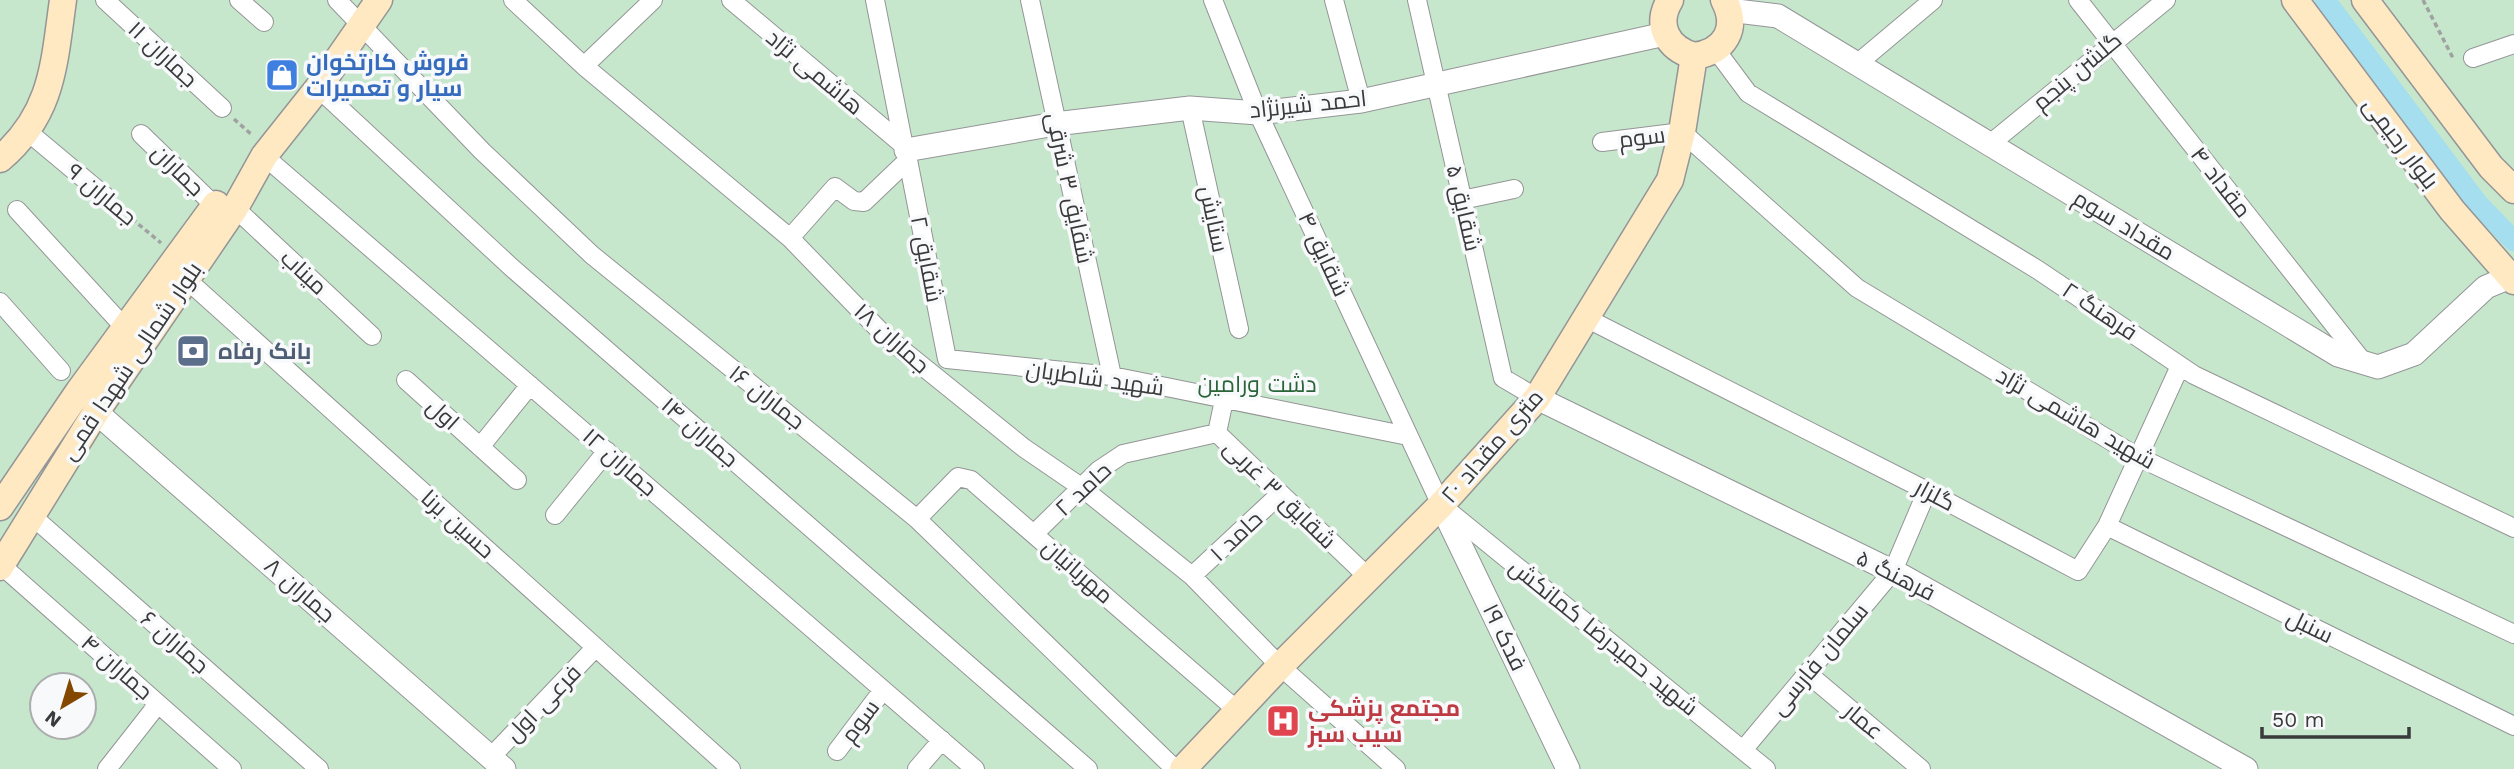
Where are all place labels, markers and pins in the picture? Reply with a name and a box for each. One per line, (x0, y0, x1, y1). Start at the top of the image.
place label: فروش کارتخوان سیار و تعمیرات (306, 49, 469, 102)
shop icon: فروش کارتخوان سیار و تعمیرات (263, 56, 301, 94)
bank icon: بانک رفاه (174, 332, 212, 370)
place label: بانک رفاه (218, 338, 312, 365)
place label: مجتمع پزشکی سیب سبز (1307, 695, 1460, 748)
hospital icon: مجتمع پزشکی سیب سبز (1264, 702, 1302, 740)

